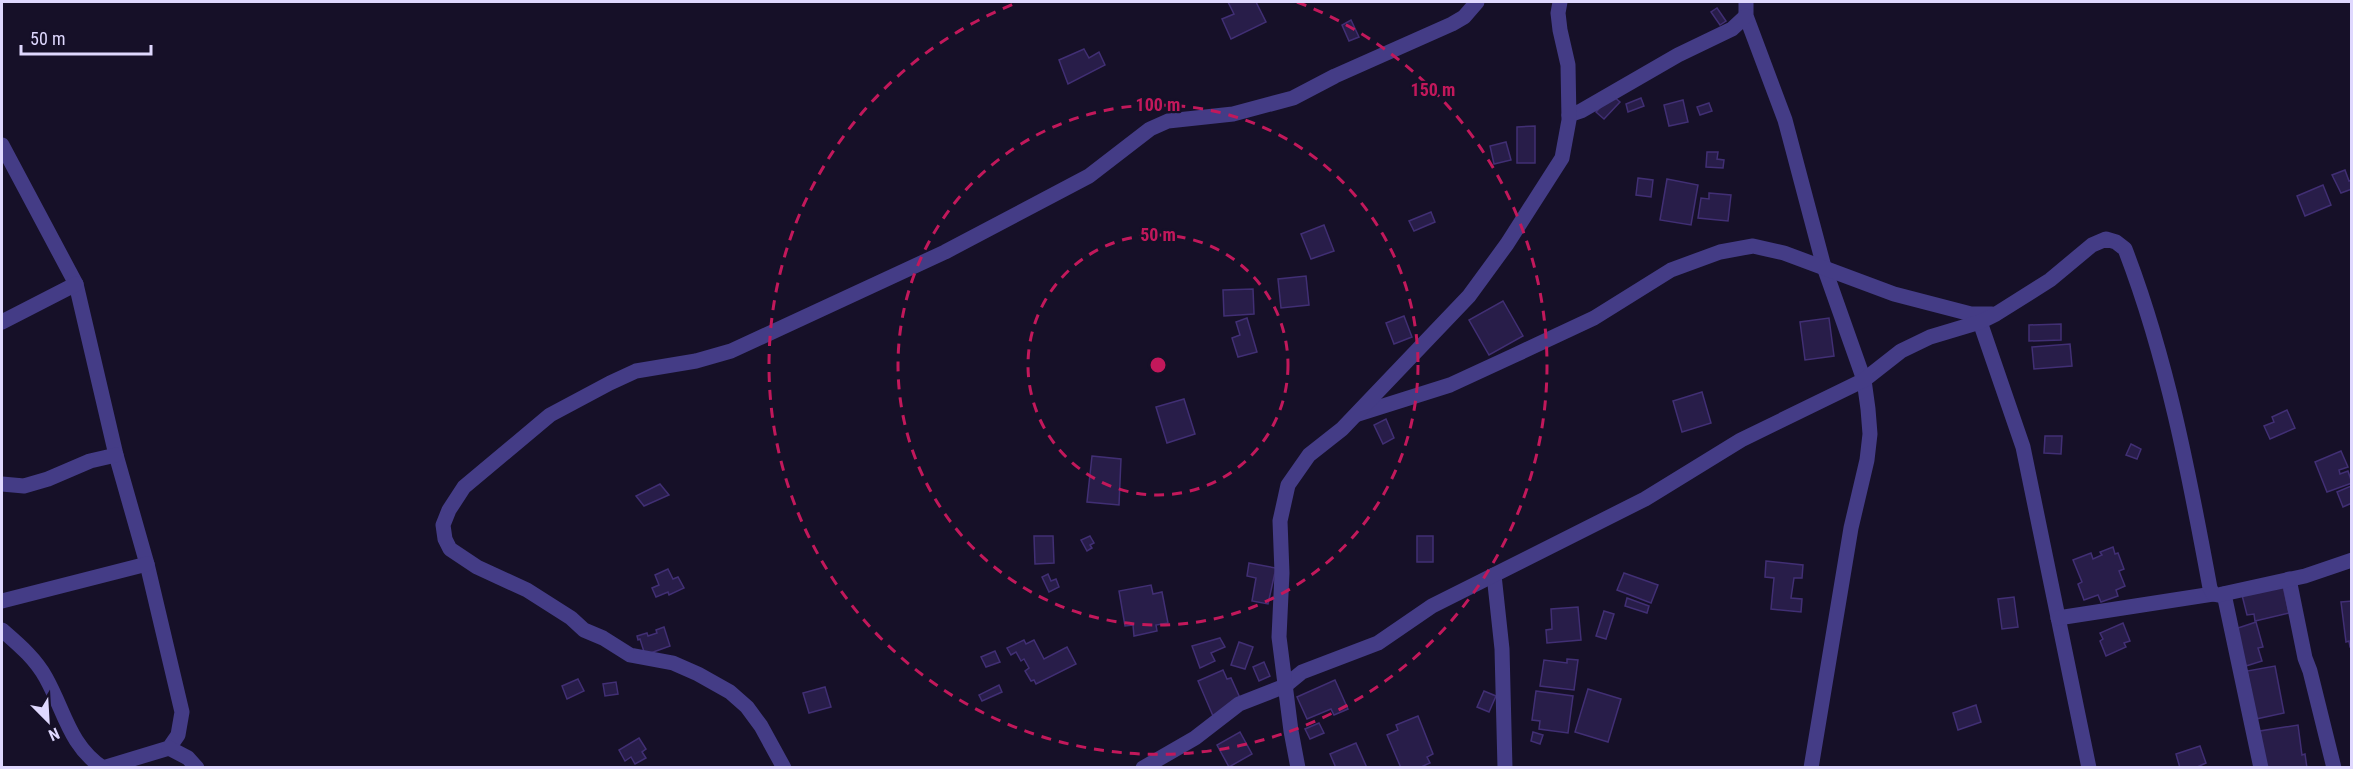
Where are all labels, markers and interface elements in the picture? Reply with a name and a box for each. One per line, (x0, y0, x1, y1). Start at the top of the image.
scale bar (21, 18, 152, 56)
text: 50 m (30, 28, 65, 49)
text: 150 m (1411, 79, 1455, 100)
text: 100 m (1136, 94, 1180, 115)
text: 50 m (1140, 224, 1176, 245)
centre of rings (1148, 355, 1168, 375)
north arrow (18, 691, 78, 751)
text: N (46, 724, 62, 745)

